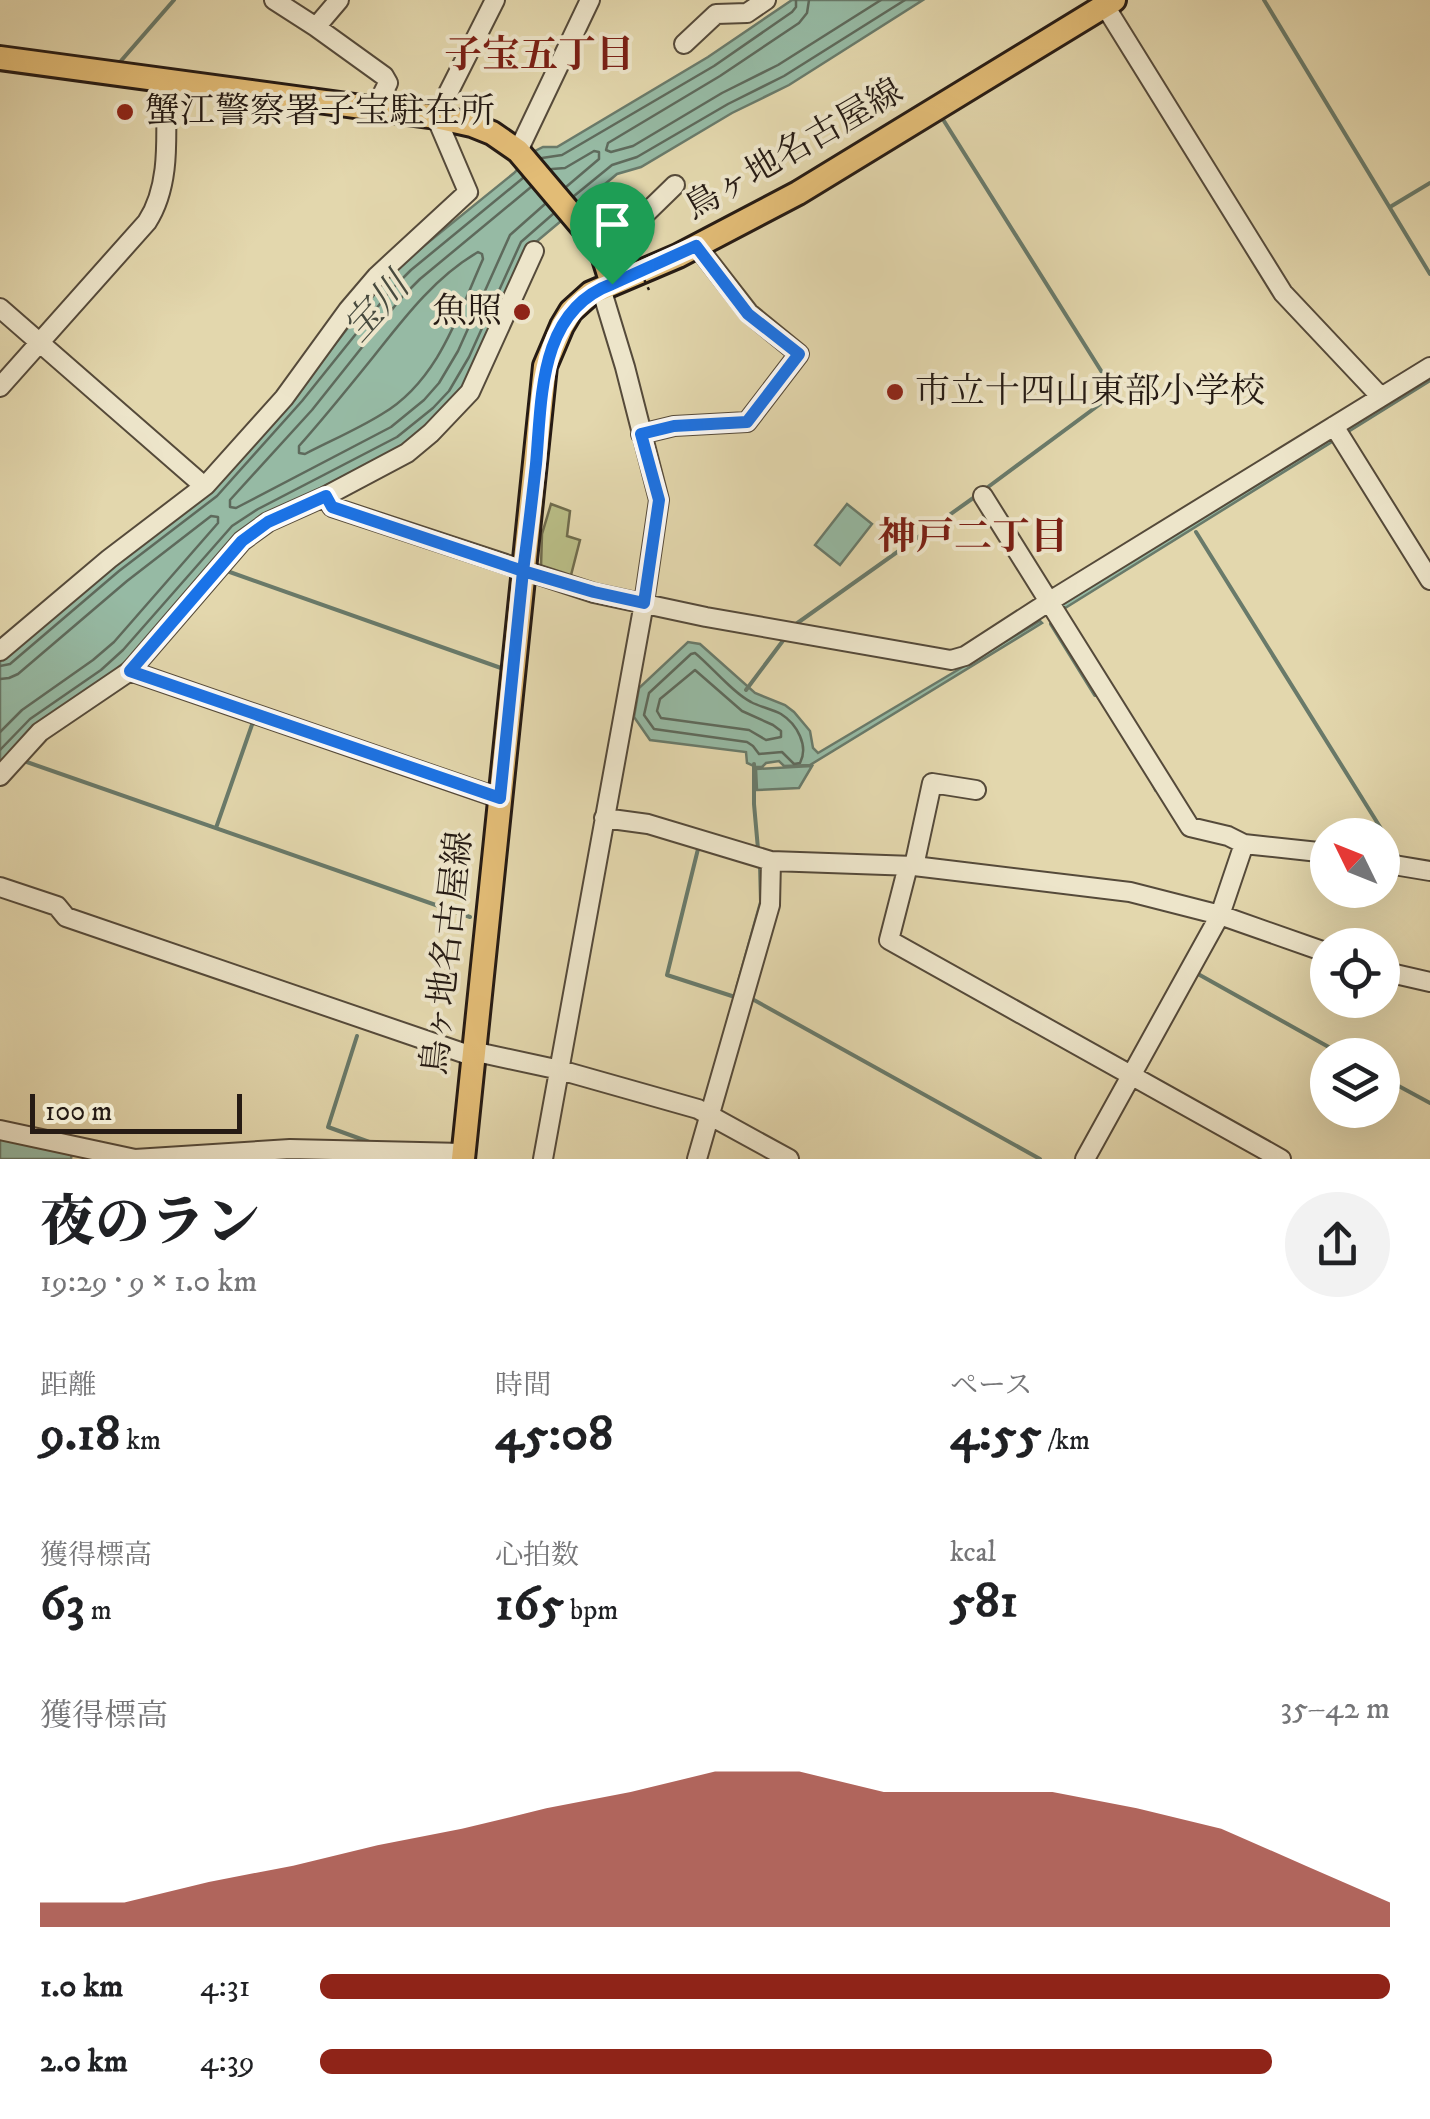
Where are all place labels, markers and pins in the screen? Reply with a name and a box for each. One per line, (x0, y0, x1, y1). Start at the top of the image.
place label: 蟹江警察署子宝駐在所 (145, 90, 495, 134)
marker: 蟹江警察署子宝駐在所 (114, 101, 136, 123)
pin (570, 182, 655, 285)
place label: 魚照 (432, 290, 502, 334)
marker: 魚照 (511, 301, 533, 323)
place label: 市立十四山東部小学校 (915, 370, 1265, 414)
marker: 市立十四山東部小学校 (884, 381, 906, 403)

